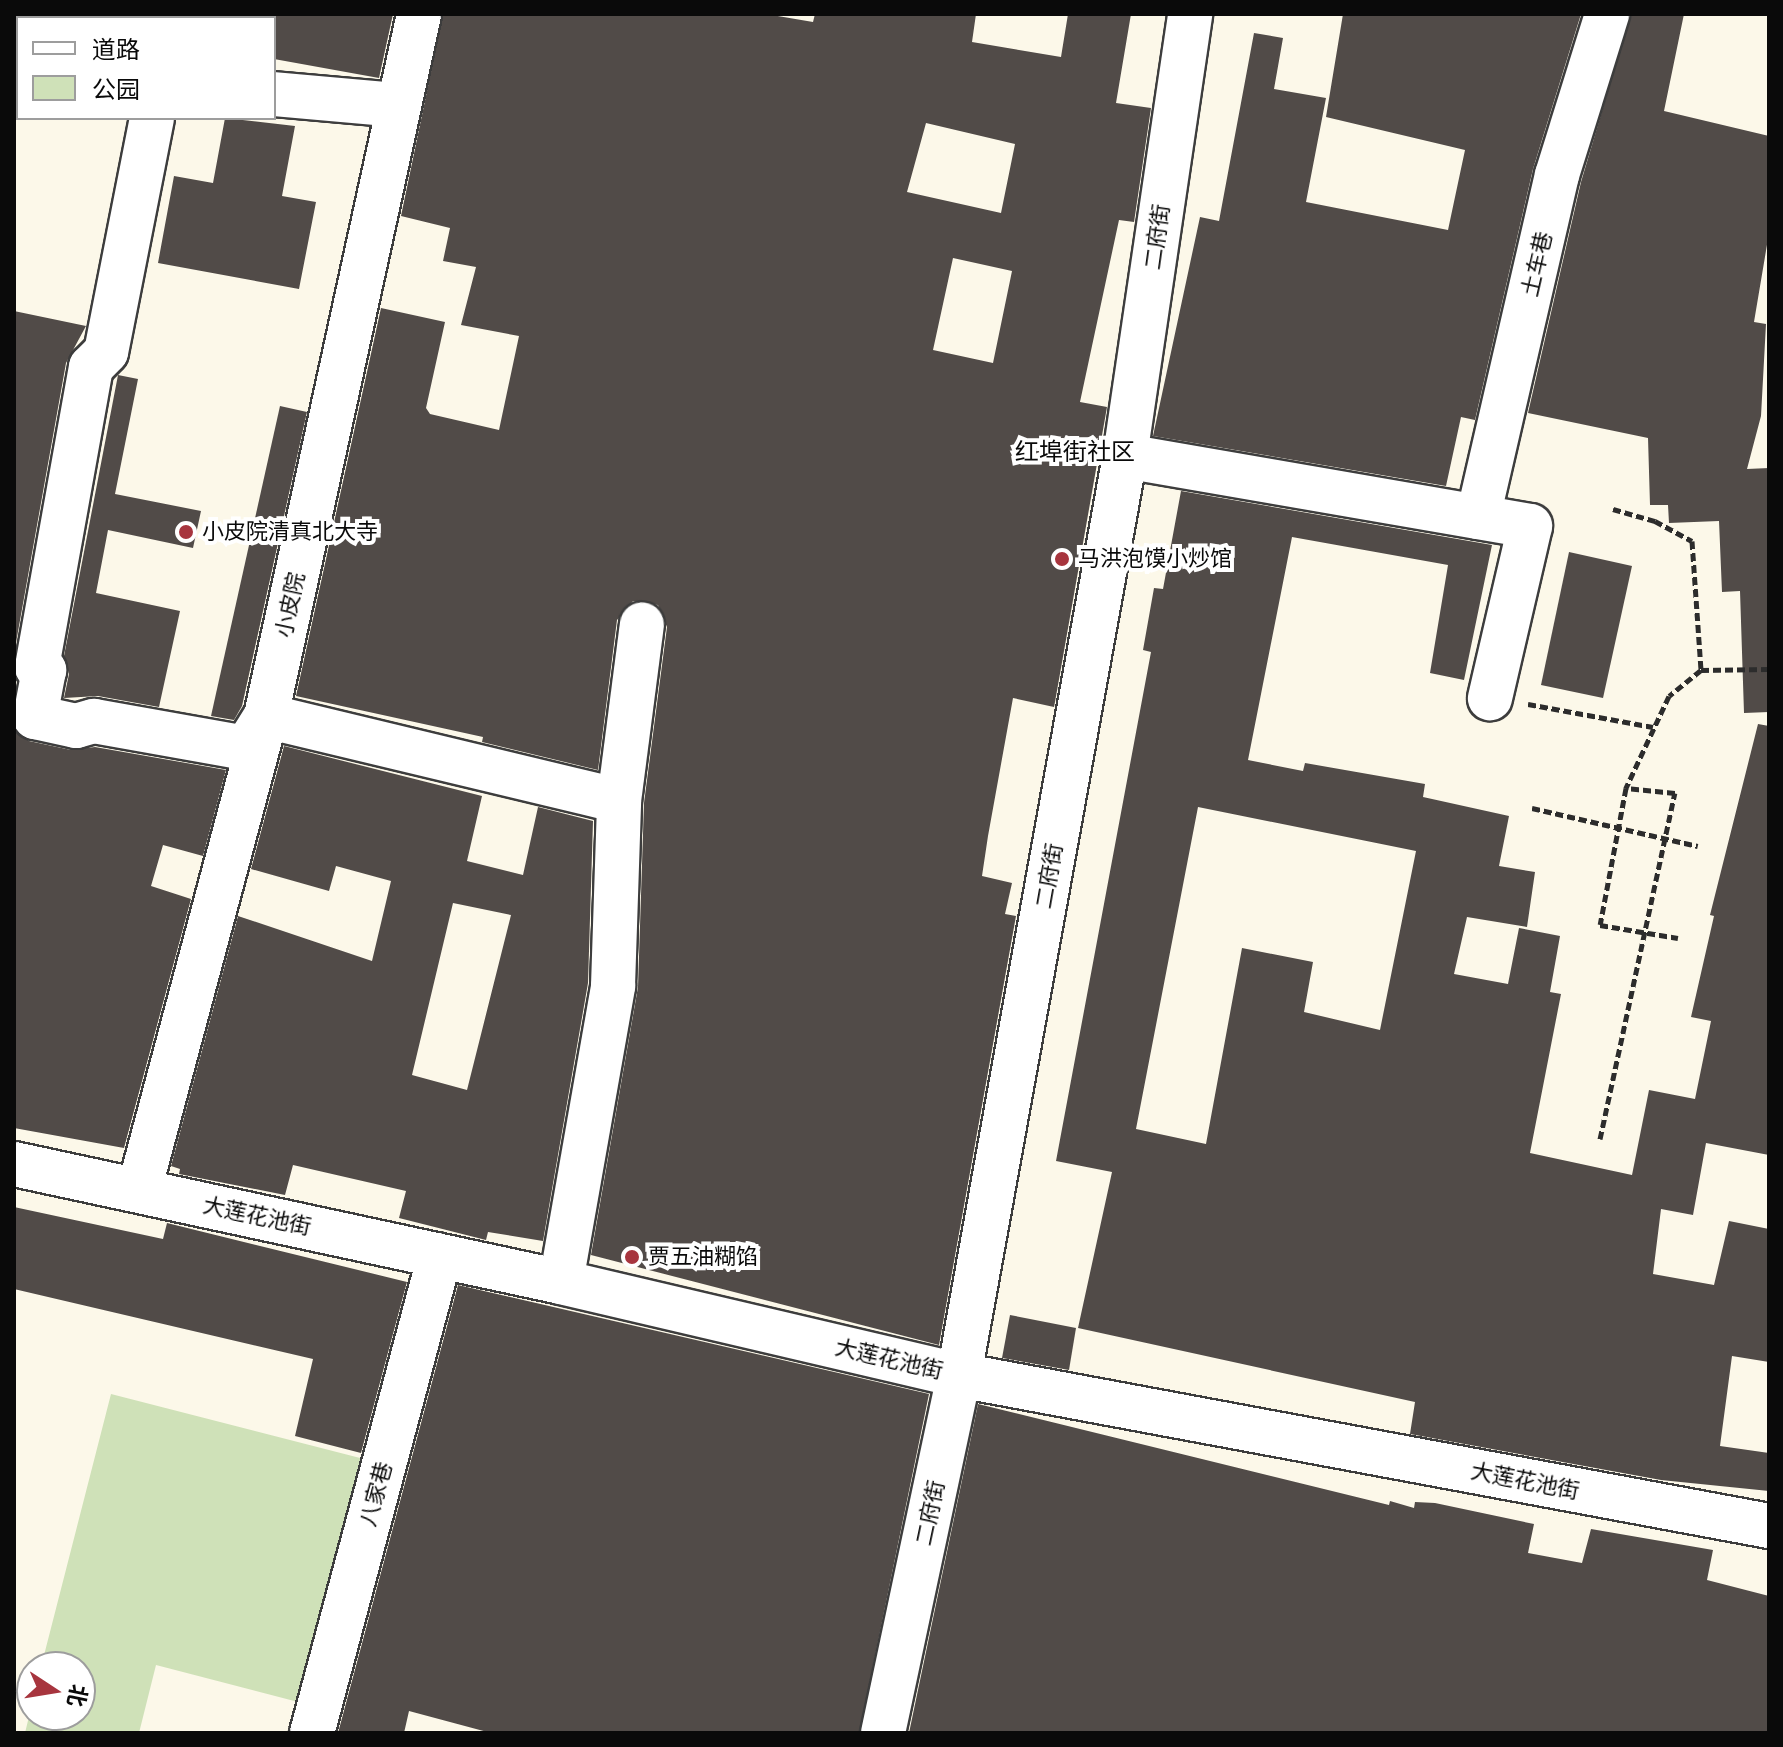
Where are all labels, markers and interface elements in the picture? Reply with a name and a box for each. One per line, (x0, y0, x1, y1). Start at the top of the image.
legend (16, 16, 276, 120)
text: 道路 (92, 33, 140, 66)
text: 公园 (92, 73, 140, 106)
street label: 二府街 (1139, 202, 1175, 272)
street label: 土车巷 (1517, 229, 1557, 299)
district label: 红埠街社区 (1015, 438, 1135, 466)
place label: 小皮院清真北大寺 (202, 519, 378, 545)
marker: 小皮院清真北大寺 (177, 523, 195, 541)
place label: 马洪泡馍小炒馆 (1078, 546, 1232, 572)
marker: 马洪泡馍小炒馆 (1053, 550, 1071, 568)
street label: 小皮院 (270, 570, 310, 640)
street label: 二府街 (1030, 841, 1068, 911)
street label: 大莲花池街 (200, 1192, 314, 1240)
place label: 贾五油糊馅 (648, 1244, 758, 1270)
marker: 贾五油糊馅 (623, 1248, 641, 1266)
street label: 大莲花池街 (832, 1334, 946, 1384)
street label: 大莲花池街 (1468, 1458, 1582, 1504)
street label: 八家巷 (355, 1459, 397, 1529)
street label: 二府街 (910, 1478, 950, 1548)
north arrow (16, 1651, 96, 1731)
text: 北 (61, 1682, 94, 1709)

